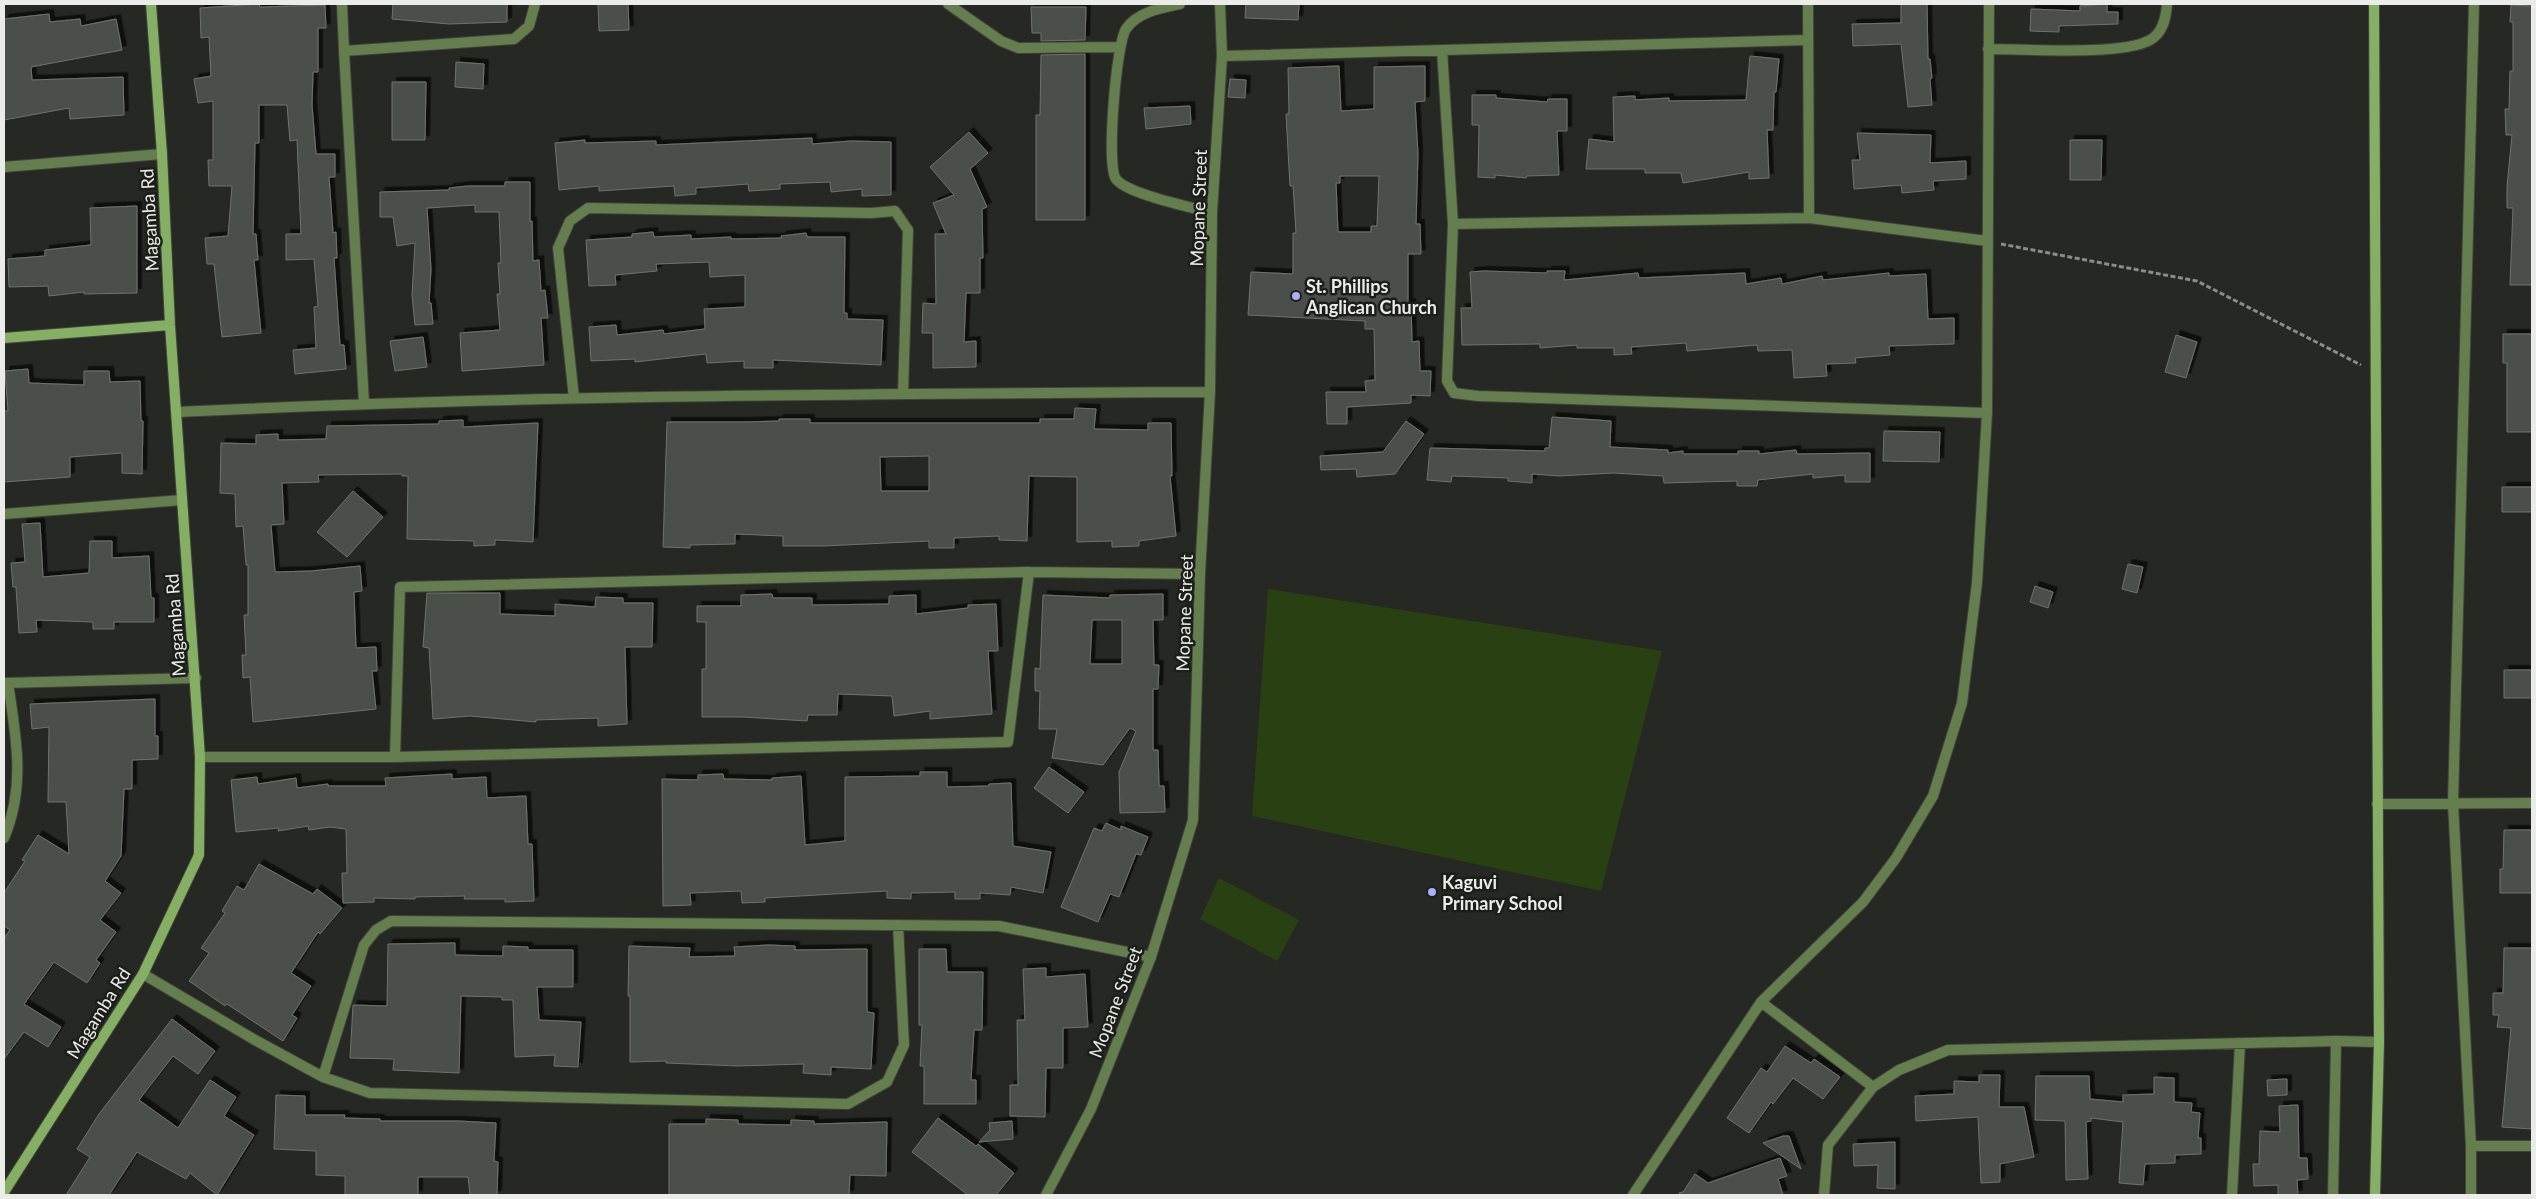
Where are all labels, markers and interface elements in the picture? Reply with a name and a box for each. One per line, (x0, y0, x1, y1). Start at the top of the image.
street label: Mopane Street (1185, 148, 1211, 267)
street label: Magamba Rd (135, 168, 163, 272)
place label: St. Phillips Anglican Church (1305, 275, 1437, 318)
marker: St. Phillips Anglican Church (1290, 290, 1302, 302)
street label: Mopane Street (1171, 553, 1197, 672)
street label: Magamba Rd (160, 573, 190, 677)
place label: Kaguvi Primary School (1442, 871, 1562, 914)
marker: Kaguvi Primary School (1426, 886, 1438, 898)
street label: Mopane Street (1084, 943, 1146, 1061)
street label: Magamba Rd (61, 963, 135, 1063)

